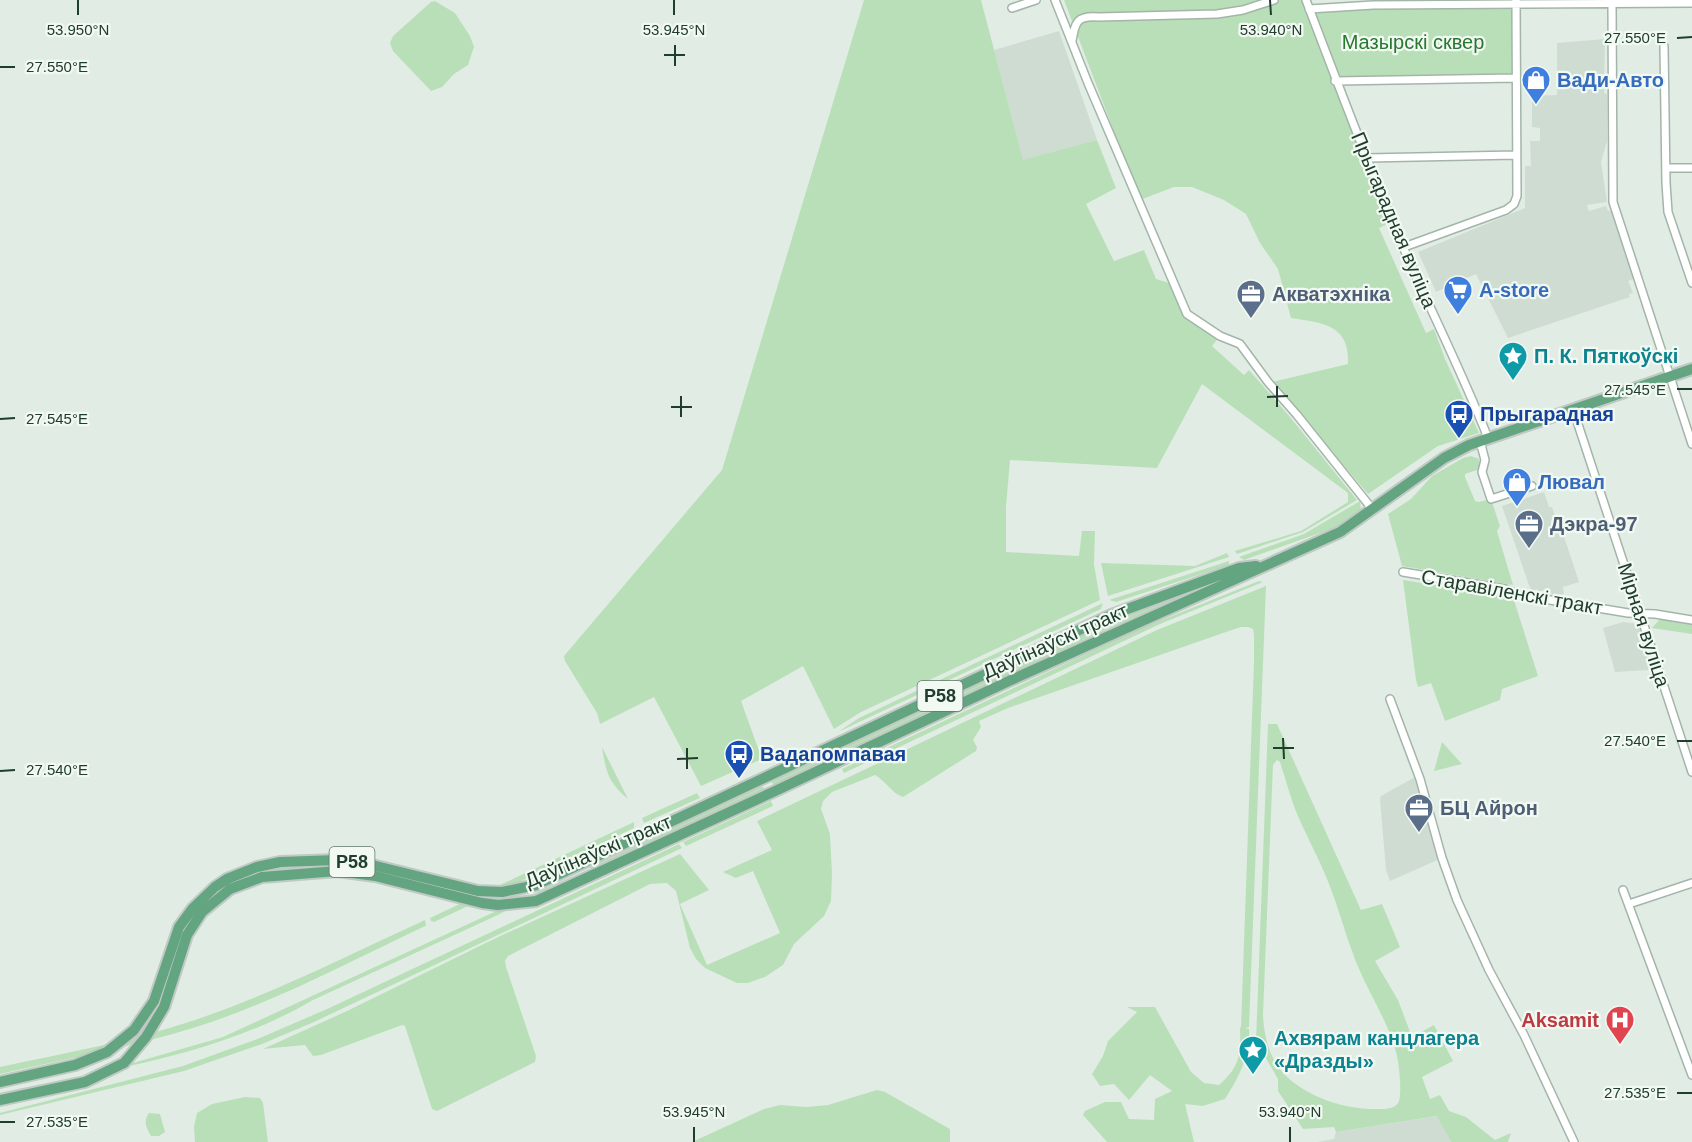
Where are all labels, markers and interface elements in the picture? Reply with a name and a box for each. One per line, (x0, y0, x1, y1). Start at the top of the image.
text: 53.950°N (47, 21, 109, 38)
text: 53.945°N (643, 21, 705, 38)
text: 53.940°N (1240, 21, 1302, 38)
text: 27.550°E (1604, 29, 1666, 46)
park label: Мазырскі сквер (1342, 31, 1484, 53)
text: 27.550°E (26, 58, 88, 75)
shop icon: ВаДи-Авто (1520, 64, 1552, 106)
place label: ВаДи-Авто (1557, 69, 1664, 91)
street label: Прыгарадная вуліца (1347, 129, 1441, 312)
supermarket icon: А-store (1442, 274, 1474, 316)
office icon: Акватэхніка (1235, 278, 1267, 320)
place label: А-store (1479, 279, 1549, 301)
place label: Акватэхніка (1272, 283, 1391, 305)
place icon: П. К. Пяткоўскі (1497, 340, 1529, 382)
place label: П. К. Пяткоўскі (1534, 345, 1678, 367)
text: 27.545°E (1604, 381, 1666, 398)
bus stop icon: Прыгарадная (1443, 398, 1475, 440)
place label: Прыгарадная (1480, 403, 1614, 425)
text: 27.545°E (26, 410, 88, 427)
shop icon: Лювал (1501, 466, 1533, 508)
place label: Лювал (1538, 471, 1605, 493)
office icon: Дэкра-97 (1513, 508, 1545, 550)
place label: Дэкра-97 (1550, 513, 1638, 535)
street label: Мірная вуліца (1614, 560, 1675, 691)
street label: Старавіленскі тракт (1420, 565, 1604, 619)
street label: Даўгінаўскі тракт (979, 599, 1131, 683)
road number: Р58 (918, 681, 962, 711)
text: 27.540°E (1604, 732, 1666, 749)
bus stop icon: Вадапомпавая (723, 738, 755, 780)
place label: Вадапомпавая (760, 743, 906, 765)
text: 27.540°E (26, 761, 88, 778)
office icon: БЦ Айрон (1403, 792, 1435, 834)
place label: БЦ Айрон (1440, 797, 1538, 819)
street label: Даўгінаўскі тракт (521, 810, 675, 892)
road number: Р58 (330, 847, 374, 877)
hospital icon: Aksamit (1604, 1004, 1636, 1046)
place label: Aksamit (1521, 1009, 1599, 1031)
place label: Ахвярам канцлагера «Дразды» (1274, 1027, 1480, 1072)
place icon: Ахвярам канцлагера «Дразды» (1237, 1034, 1269, 1076)
text: 27.535°E (1604, 1084, 1666, 1101)
text: 53.945°N (663, 1103, 725, 1120)
text: 53.940°N (1259, 1103, 1321, 1120)
text: 27.535°E (26, 1113, 88, 1130)

